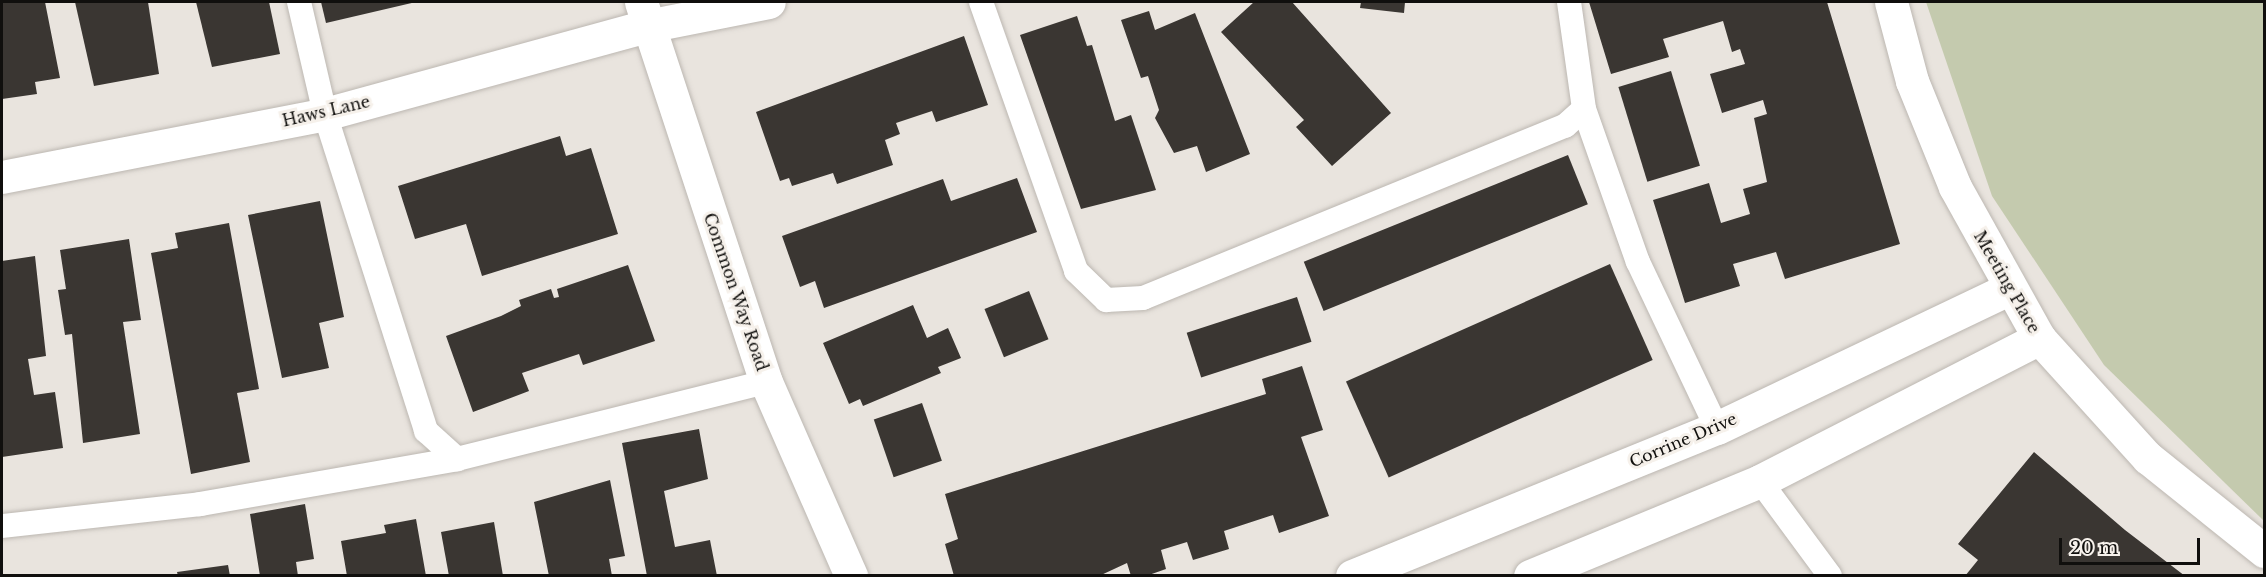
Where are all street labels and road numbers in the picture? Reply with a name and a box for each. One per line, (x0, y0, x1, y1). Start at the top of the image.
street label: Haws Lane (280, 92, 372, 130)
street label: Common Way Road (700, 210, 772, 374)
street label: Meeting Place (1970, 227, 2044, 337)
street label: Corrine Drive (1627, 409, 1739, 471)

